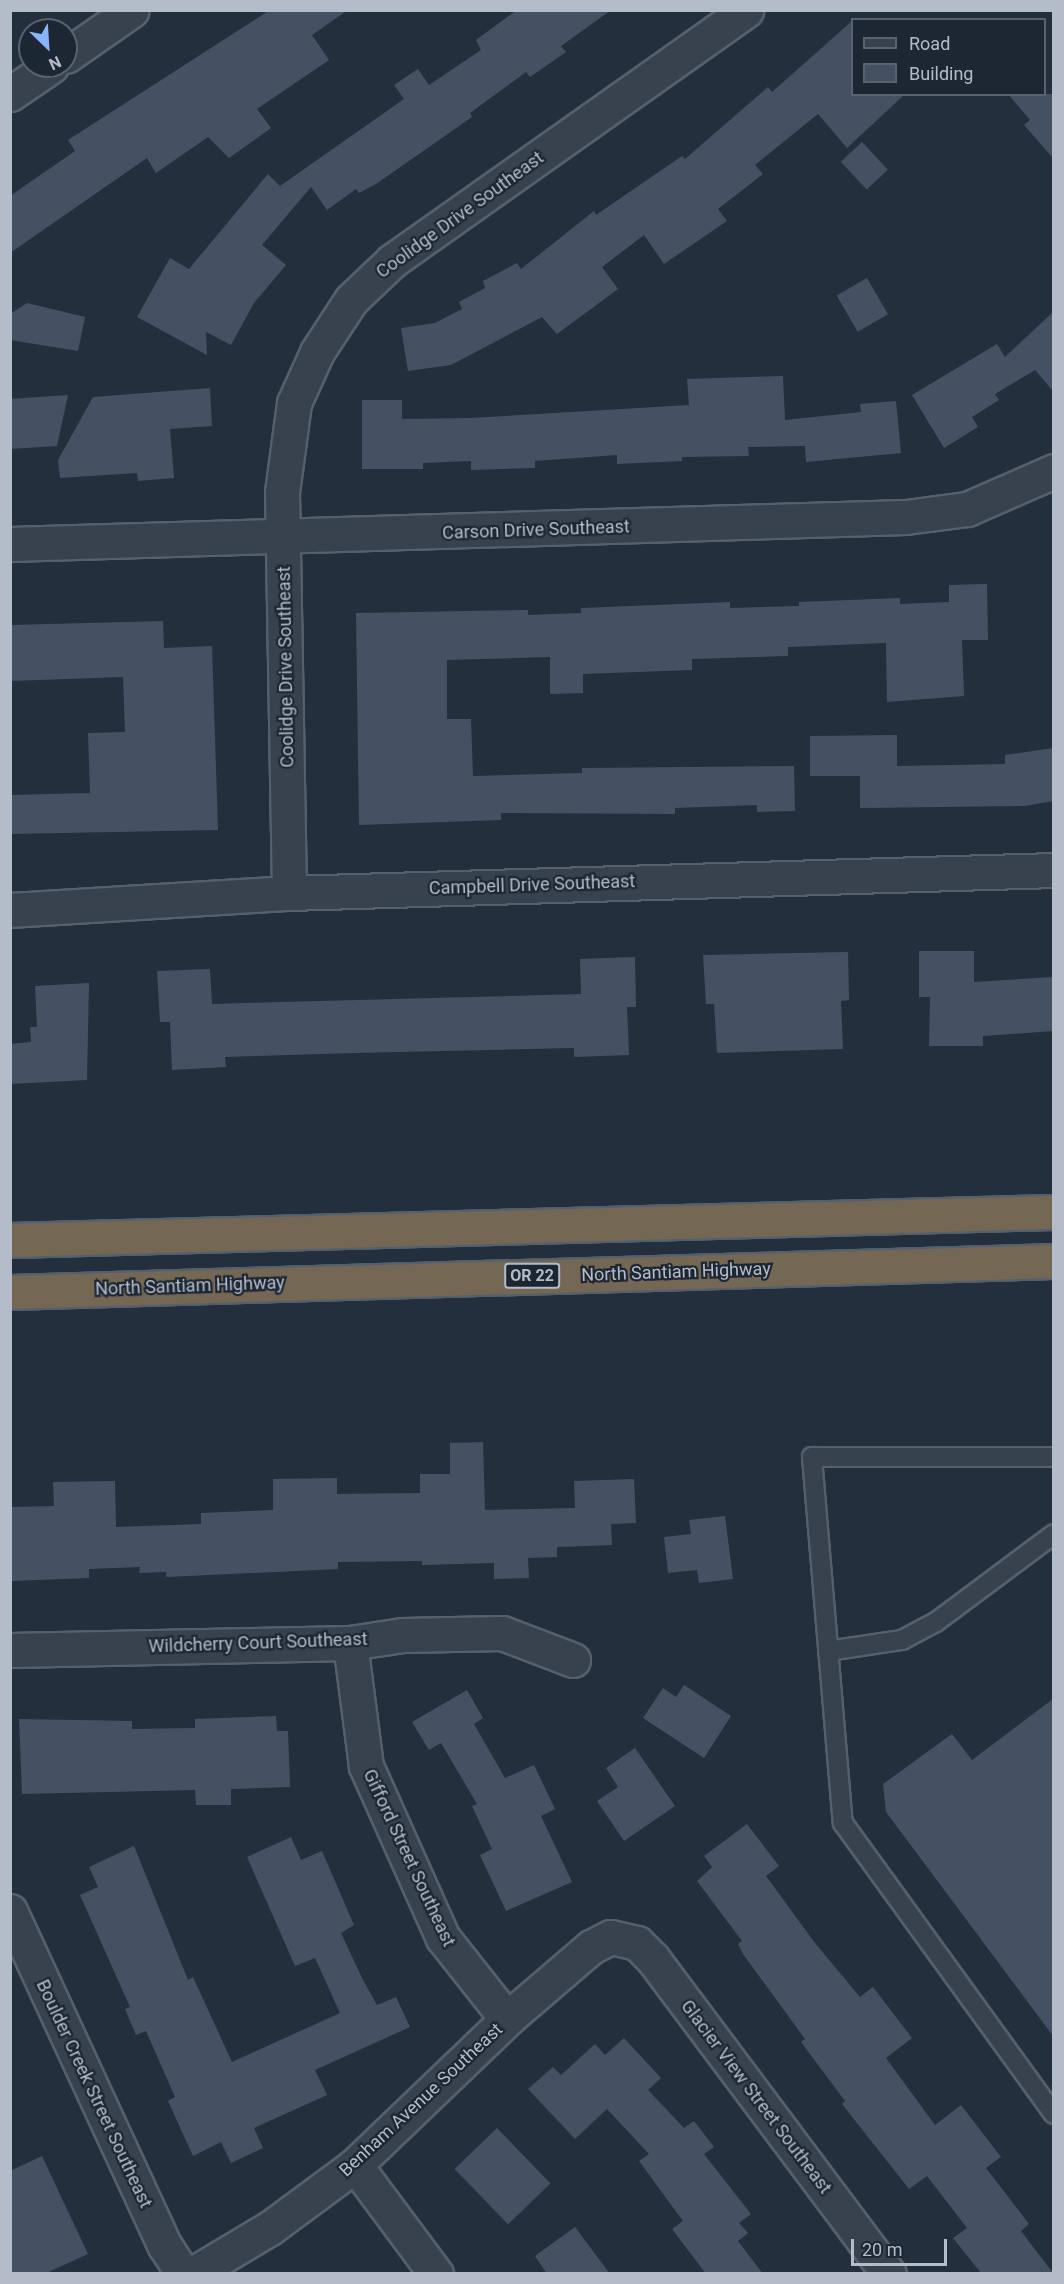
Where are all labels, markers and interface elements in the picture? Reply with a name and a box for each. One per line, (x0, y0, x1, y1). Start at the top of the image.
north arrow (18, 18, 78, 78)
legend (851, 18, 1046, 96)
text: Road (909, 33, 950, 54)
text: N (46, 52, 64, 74)
text: Building (909, 63, 973, 84)
street label: Coolidge Drive Southeast (372, 147, 548, 283)
street label: Carson Drive Southeast (442, 516, 630, 544)
street label: Coolidge Drive Southeast (273, 566, 299, 768)
street label: Campbell Drive Southeast (429, 871, 635, 899)
street label: North Santiam Highway (581, 1258, 771, 1286)
road number: OR 22 (504, 1263, 560, 1289)
street label: North Santiam Highway (95, 1272, 285, 1300)
street label: Wildcherry Court Southeast (148, 1628, 368, 1658)
street label: Gifford Street Southeast (358, 1766, 460, 1950)
street label: Boulder Creek Street Southeast (31, 1976, 157, 2212)
street label: Glacier View Street Southeast (676, 1996, 836, 2198)
street label: Benham Avenue Southeast (335, 2019, 507, 2181)
scale bar (854, 2227, 950, 2265)
text: 20 m (862, 2239, 902, 2260)

